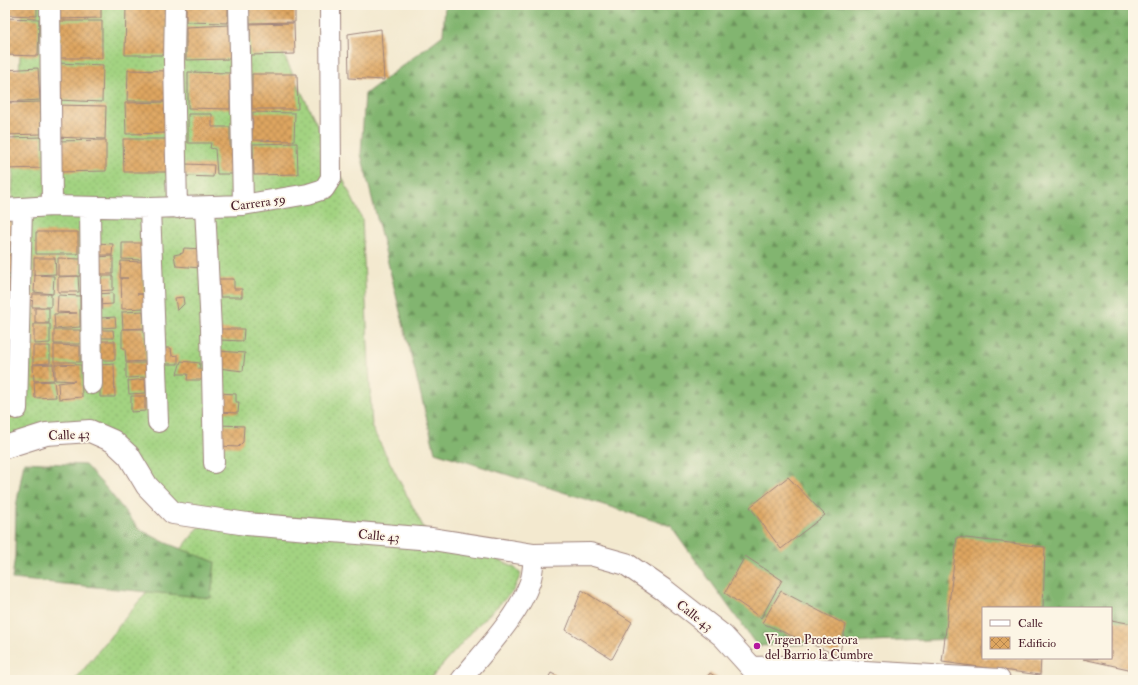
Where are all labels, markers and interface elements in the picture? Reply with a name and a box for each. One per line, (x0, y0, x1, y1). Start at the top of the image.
street label: Carrera 59 (230, 191, 287, 215)
street label: Calle 43 (48, 426, 90, 444)
street label: Calle 43 (357, 526, 400, 546)
street label: Calle 43 (673, 597, 716, 635)
legend (982, 607, 1112, 659)
text: Calle (1018, 616, 1043, 631)
place label: Virgen Protectora del Barrio la Cumbre (765, 632, 874, 663)
text: Edificio (1018, 636, 1056, 651)
marker: Virgen Protectora del Barrio la Cumbre (752, 641, 762, 651)

